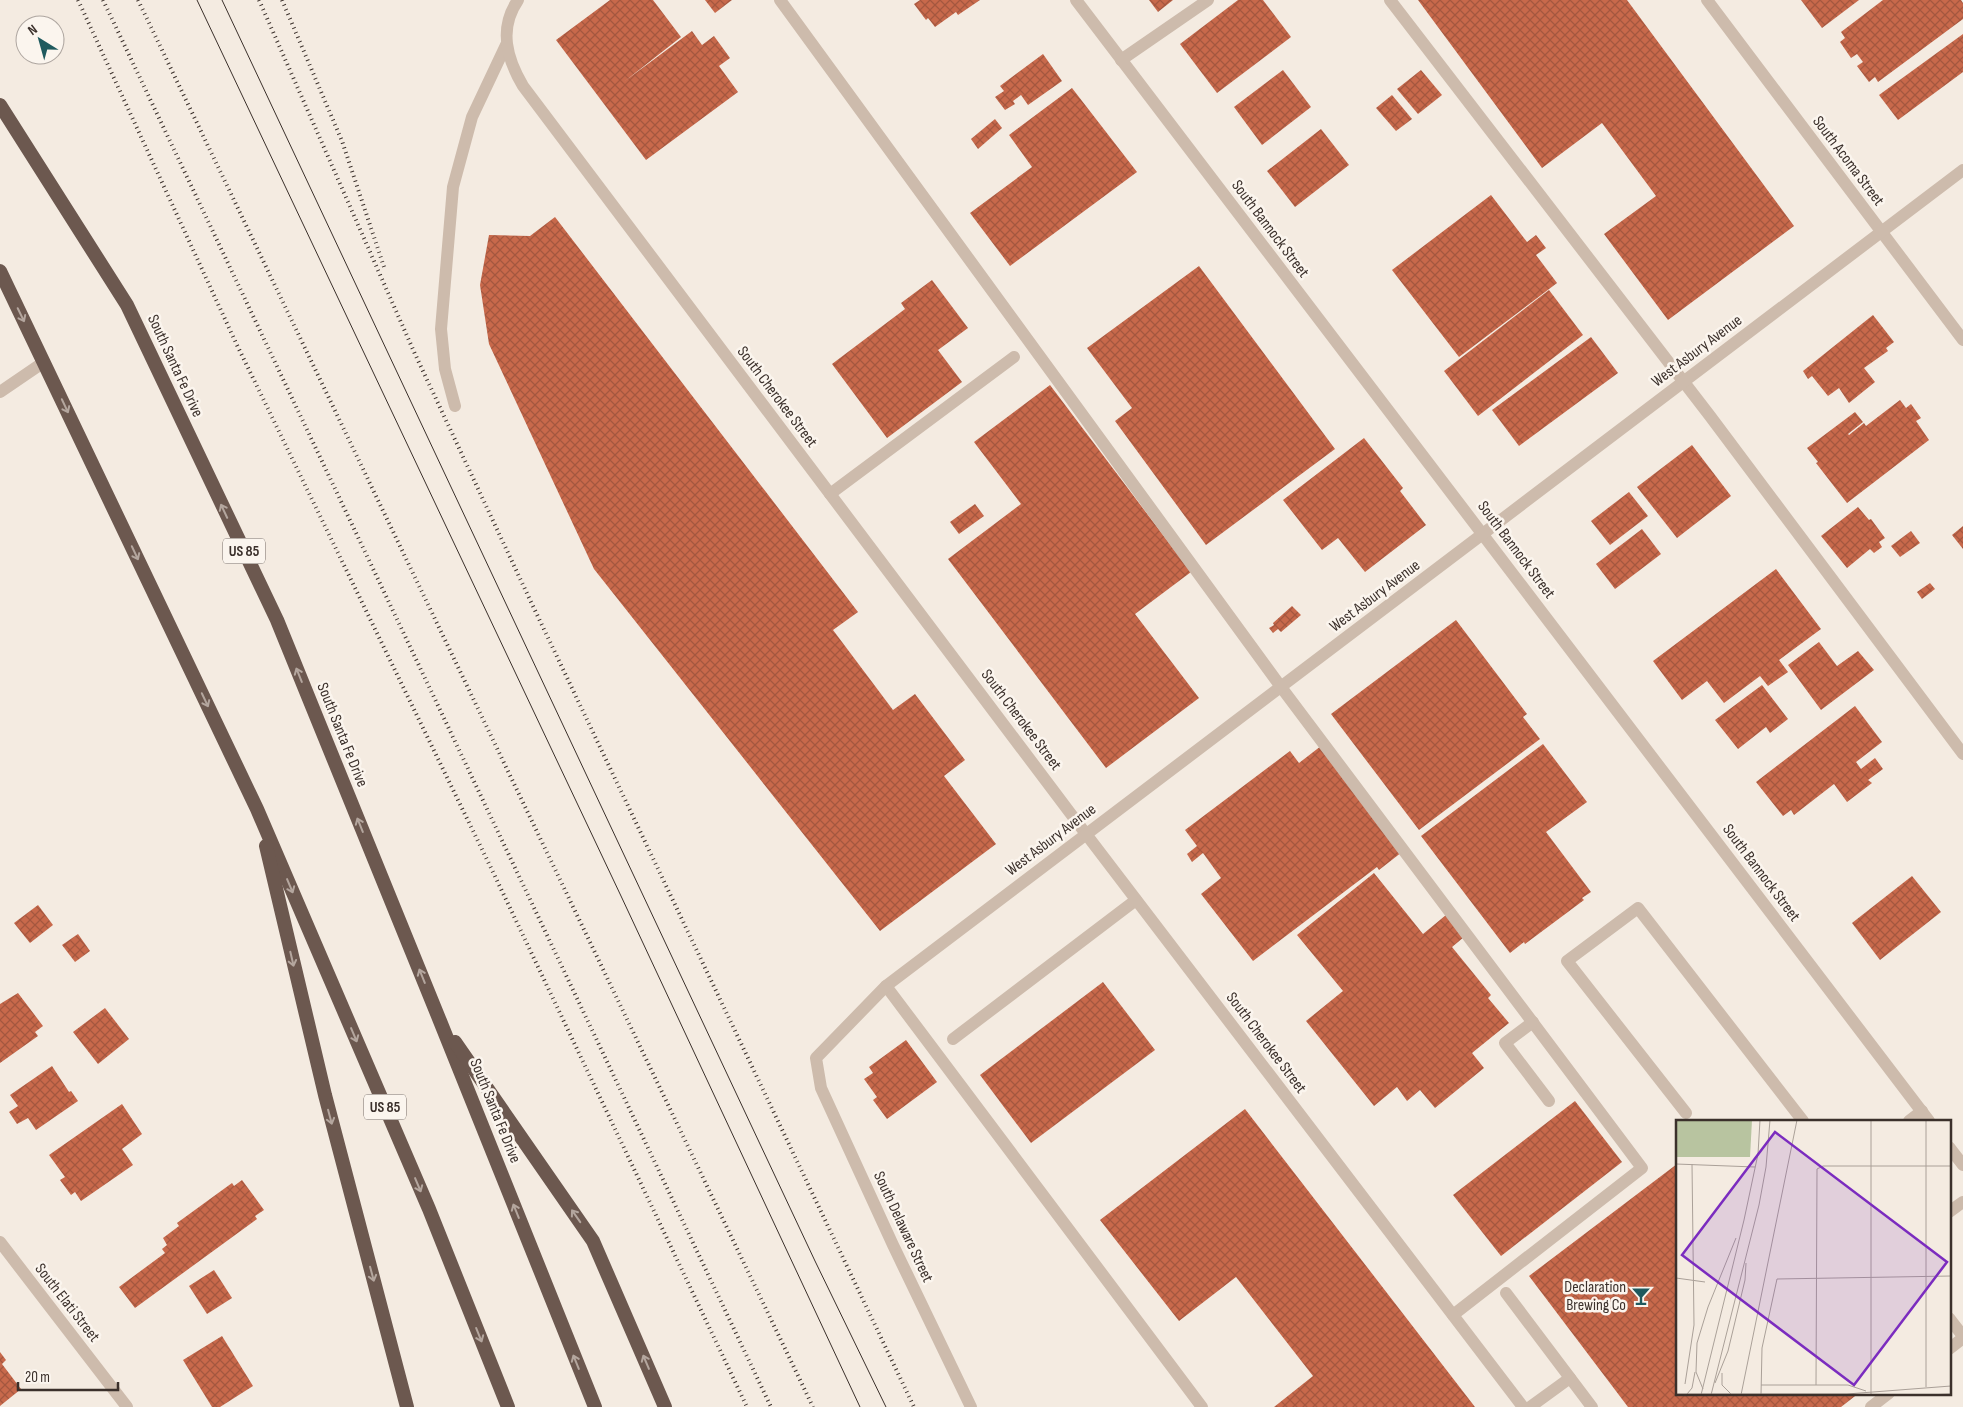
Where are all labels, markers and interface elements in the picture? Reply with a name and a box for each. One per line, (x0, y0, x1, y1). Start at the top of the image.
north arrow (15, 15, 65, 65)
text: N (24, 21, 41, 39)
street label: South Acoma Street (1808, 112, 1888, 210)
street label: South Bannock Street (1227, 177, 1313, 282)
one-way arrow (17, 307, 27, 322)
street label: West Asbury Avenue (1648, 311, 1746, 391)
street label: South Santa Fe Drive (143, 312, 207, 420)
street label: South Cherokee Street (733, 343, 821, 451)
one-way arrow (61, 398, 71, 413)
street label: South Bannock Street (1473, 498, 1559, 603)
one-way arrow (219, 504, 229, 519)
road number: US 85 (223, 538, 265, 564)
one-way arrow (131, 545, 140, 560)
street label: West Asbury Avenue (1326, 556, 1424, 636)
street label: South Cherokee Street (977, 666, 1065, 774)
one-way arrow (293, 668, 303, 683)
street label: South Santa Fe Drive (312, 680, 372, 790)
one-way arrow (201, 692, 210, 707)
street label: West Asbury Avenue (1002, 800, 1100, 880)
one-way arrow (355, 818, 364, 833)
street label: South Bannock Street (1718, 821, 1804, 926)
one-way arrow (286, 878, 296, 893)
one-way arrow (288, 950, 297, 966)
one-way arrow (416, 969, 426, 984)
street label: South Cherokee Street (1222, 989, 1310, 1097)
one-way arrow (350, 1027, 360, 1042)
street label: South Santa Fe Drive (465, 1056, 525, 1166)
road number: US 85 (364, 1094, 406, 1120)
one-way arrow (326, 1108, 336, 1124)
inset map (1676, 1120, 1950, 1394)
street label: South Delaware Street (869, 1169, 937, 1285)
one-way arrow (414, 1177, 424, 1192)
one-way arrow (511, 1204, 520, 1219)
one-way arrow (571, 1209, 581, 1223)
street label: South Elati Street (30, 1260, 104, 1346)
one-way arrow (368, 1265, 377, 1281)
place label: Declaration Brewing Co (1564, 1278, 1626, 1315)
bar icon: Declaration Brewing Co (1630, 1285, 1652, 1307)
one-way arrow (475, 1327, 485, 1342)
one-way arrow (571, 1355, 581, 1370)
one-way arrow (640, 1355, 650, 1370)
scale bar (18, 1360, 118, 1392)
text: 20 m (25, 1368, 50, 1387)

